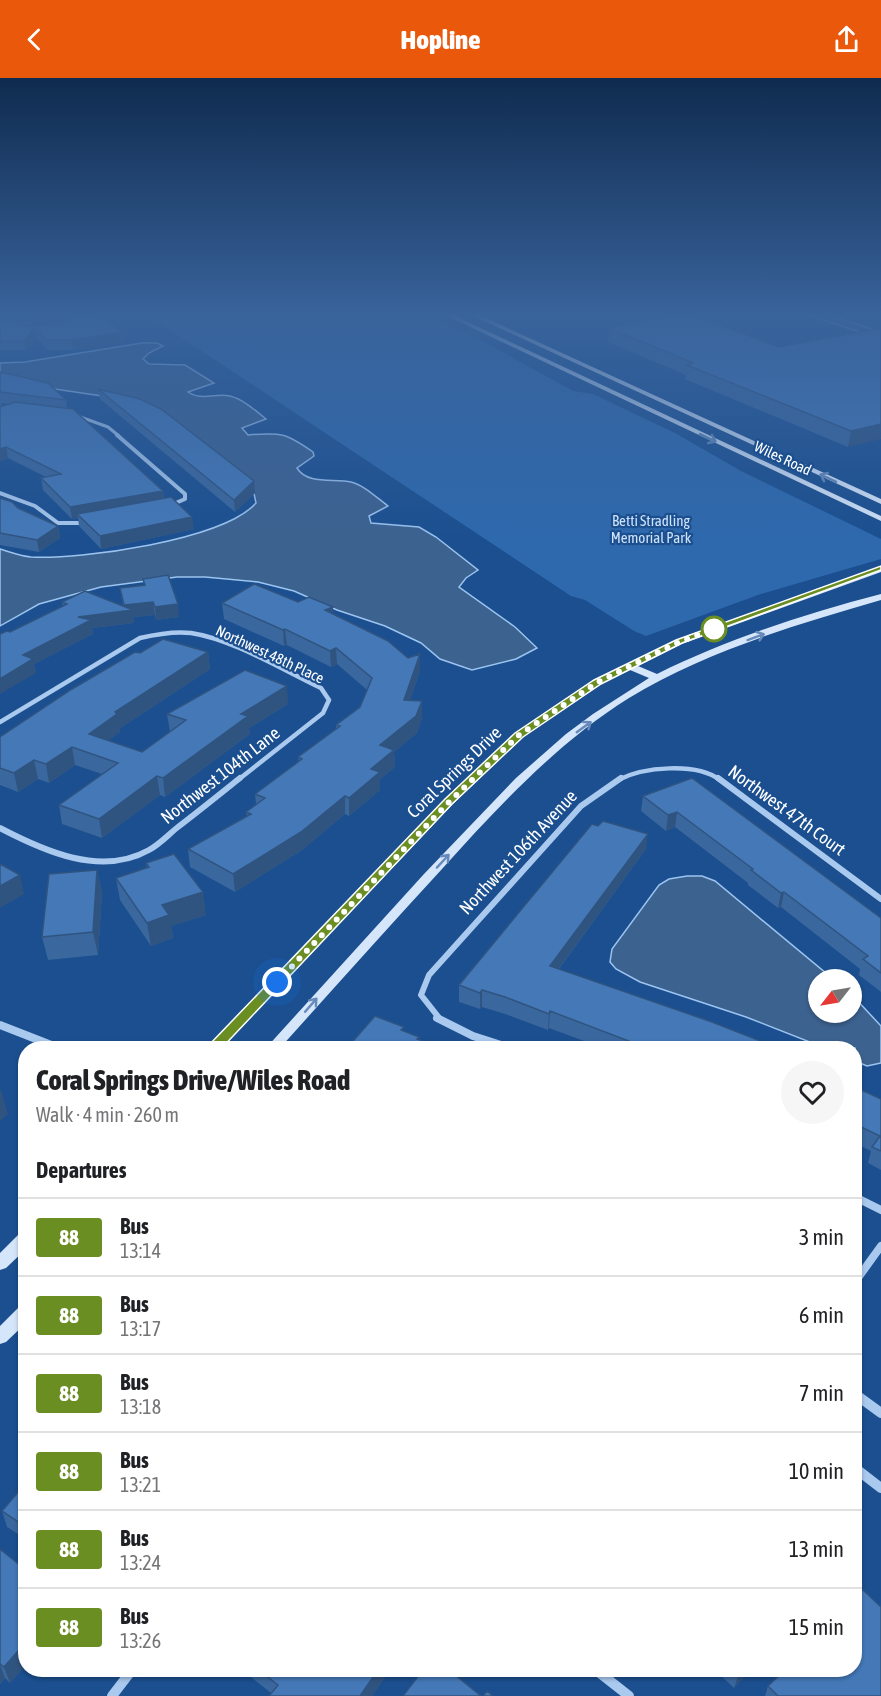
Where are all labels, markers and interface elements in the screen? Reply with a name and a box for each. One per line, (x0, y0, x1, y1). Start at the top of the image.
icon: back (18, 23, 51, 56)
icon: share (830, 23, 863, 56)
text: Hopline (401, 24, 480, 55)
one-way arrow (699, 432, 717, 444)
street label: Wiles Road (752, 437, 814, 479)
one-way arrow (819, 471, 837, 483)
park label: Betti Stradling Memorial Park (611, 512, 692, 546)
unlabelled marker (701, 616, 727, 642)
street label: Northwest 48th Place (213, 621, 327, 687)
one-way arrow (746, 631, 765, 642)
one-way arrow (575, 721, 591, 733)
street label: Northwest 104th Lane (156, 722, 284, 828)
street label: Coral Springs Drive (403, 722, 505, 822)
street label: Northwest 47th Court (724, 760, 850, 860)
street label: Northwest 106th Avenue (455, 785, 581, 919)
one-way arrow (436, 854, 450, 869)
your location (262, 967, 292, 997)
north arrow (808, 969, 862, 1023)
map controls (808, 969, 862, 1023)
one-way arrow (304, 997, 318, 1012)
button: heart (781, 1061, 844, 1124)
text: Coral Springs Drive/Wiles Road (36, 1064, 350, 1096)
text: Walk · 4 min · 260 m (36, 1103, 179, 1126)
text: Departures (36, 1157, 126, 1183)
text: Bus (120, 1213, 149, 1239)
text: 3 min (799, 1224, 844, 1250)
text: 88 (59, 1225, 79, 1249)
text: 13:14 (120, 1239, 161, 1262)
text: Bus (120, 1291, 149, 1317)
text: 6 min (799, 1302, 844, 1328)
text: 88 (59, 1303, 79, 1327)
text: 13:17 (120, 1317, 161, 1340)
text: Bus (120, 1369, 149, 1395)
text: 7 min (799, 1380, 844, 1406)
text: 88 (59, 1381, 79, 1405)
text: 13:18 (120, 1395, 161, 1418)
text: Bus (120, 1447, 149, 1473)
text: 10 min (789, 1458, 844, 1484)
text: 88 (59, 1459, 79, 1483)
text: 13:21 (120, 1473, 161, 1496)
text: Bus (120, 1525, 149, 1551)
text: 13 min (789, 1536, 844, 1562)
text: 88 (59, 1537, 79, 1561)
text: 13:24 (120, 1551, 161, 1574)
text: Bus (120, 1603, 149, 1629)
text: 15 min (789, 1614, 844, 1640)
text: 88 (59, 1615, 79, 1639)
text: 13:26 (120, 1629, 161, 1652)

